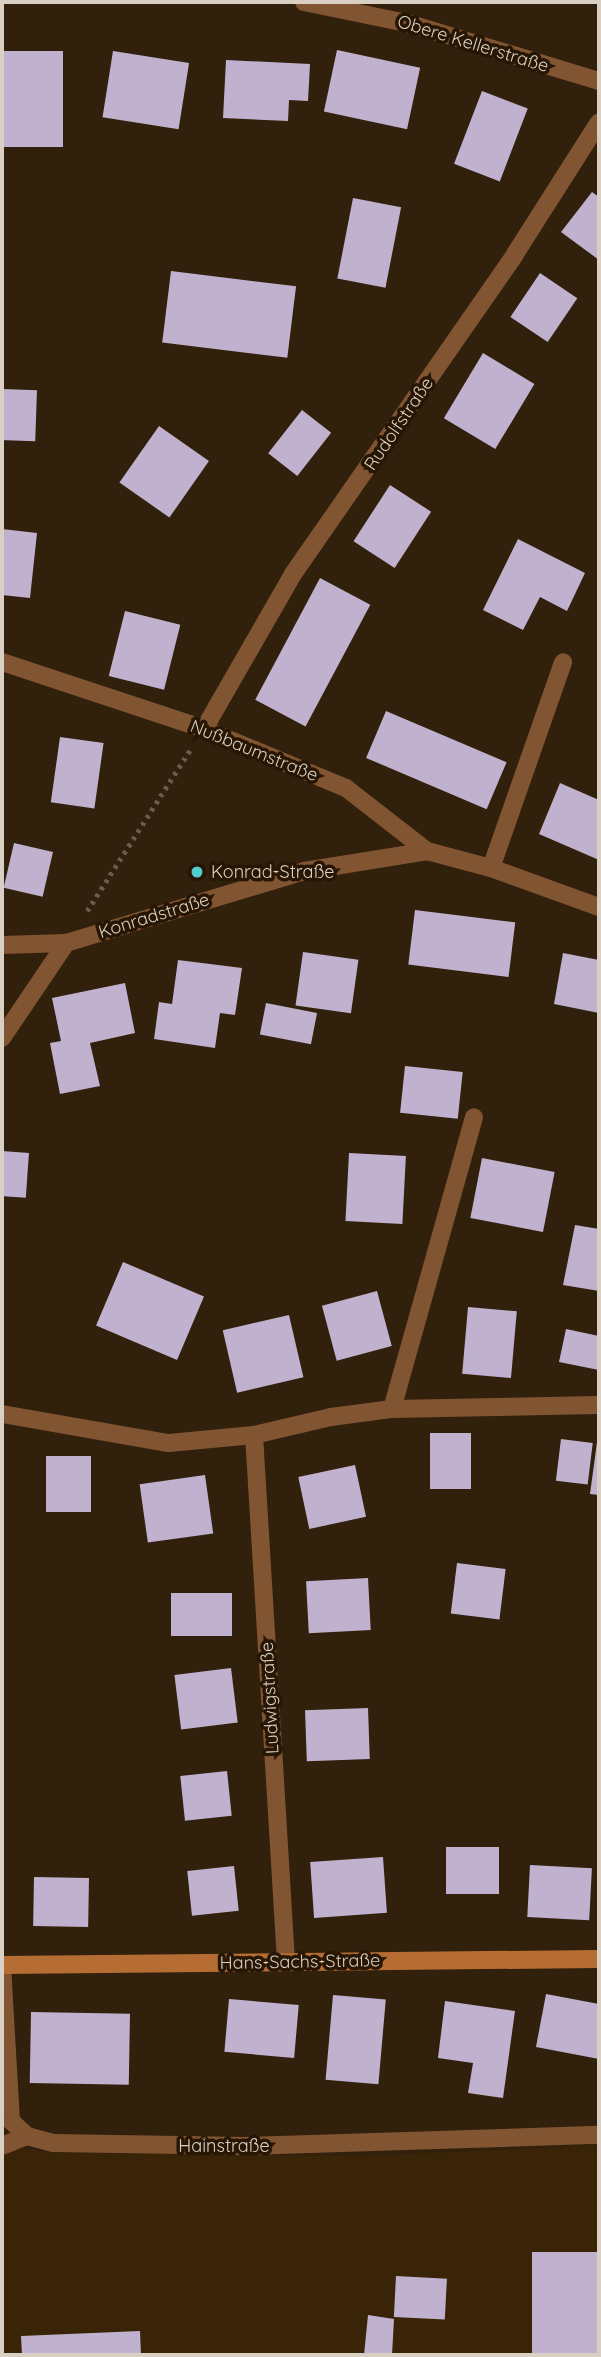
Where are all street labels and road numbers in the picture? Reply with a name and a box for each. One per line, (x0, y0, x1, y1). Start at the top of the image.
street label: Obere Kellerstraße (395, 11, 551, 77)
street label: Rudolfstraße (360, 373, 438, 475)
street label: Nußbaumstraße (187, 716, 321, 786)
street label: Konradstraße (96, 889, 212, 943)
street label: Ludwigstraße (256, 1641, 284, 1755)
street label: Hans-Sachs-Straße (219, 1950, 381, 1974)
street label: Hainstraße (178, 2135, 270, 2157)

